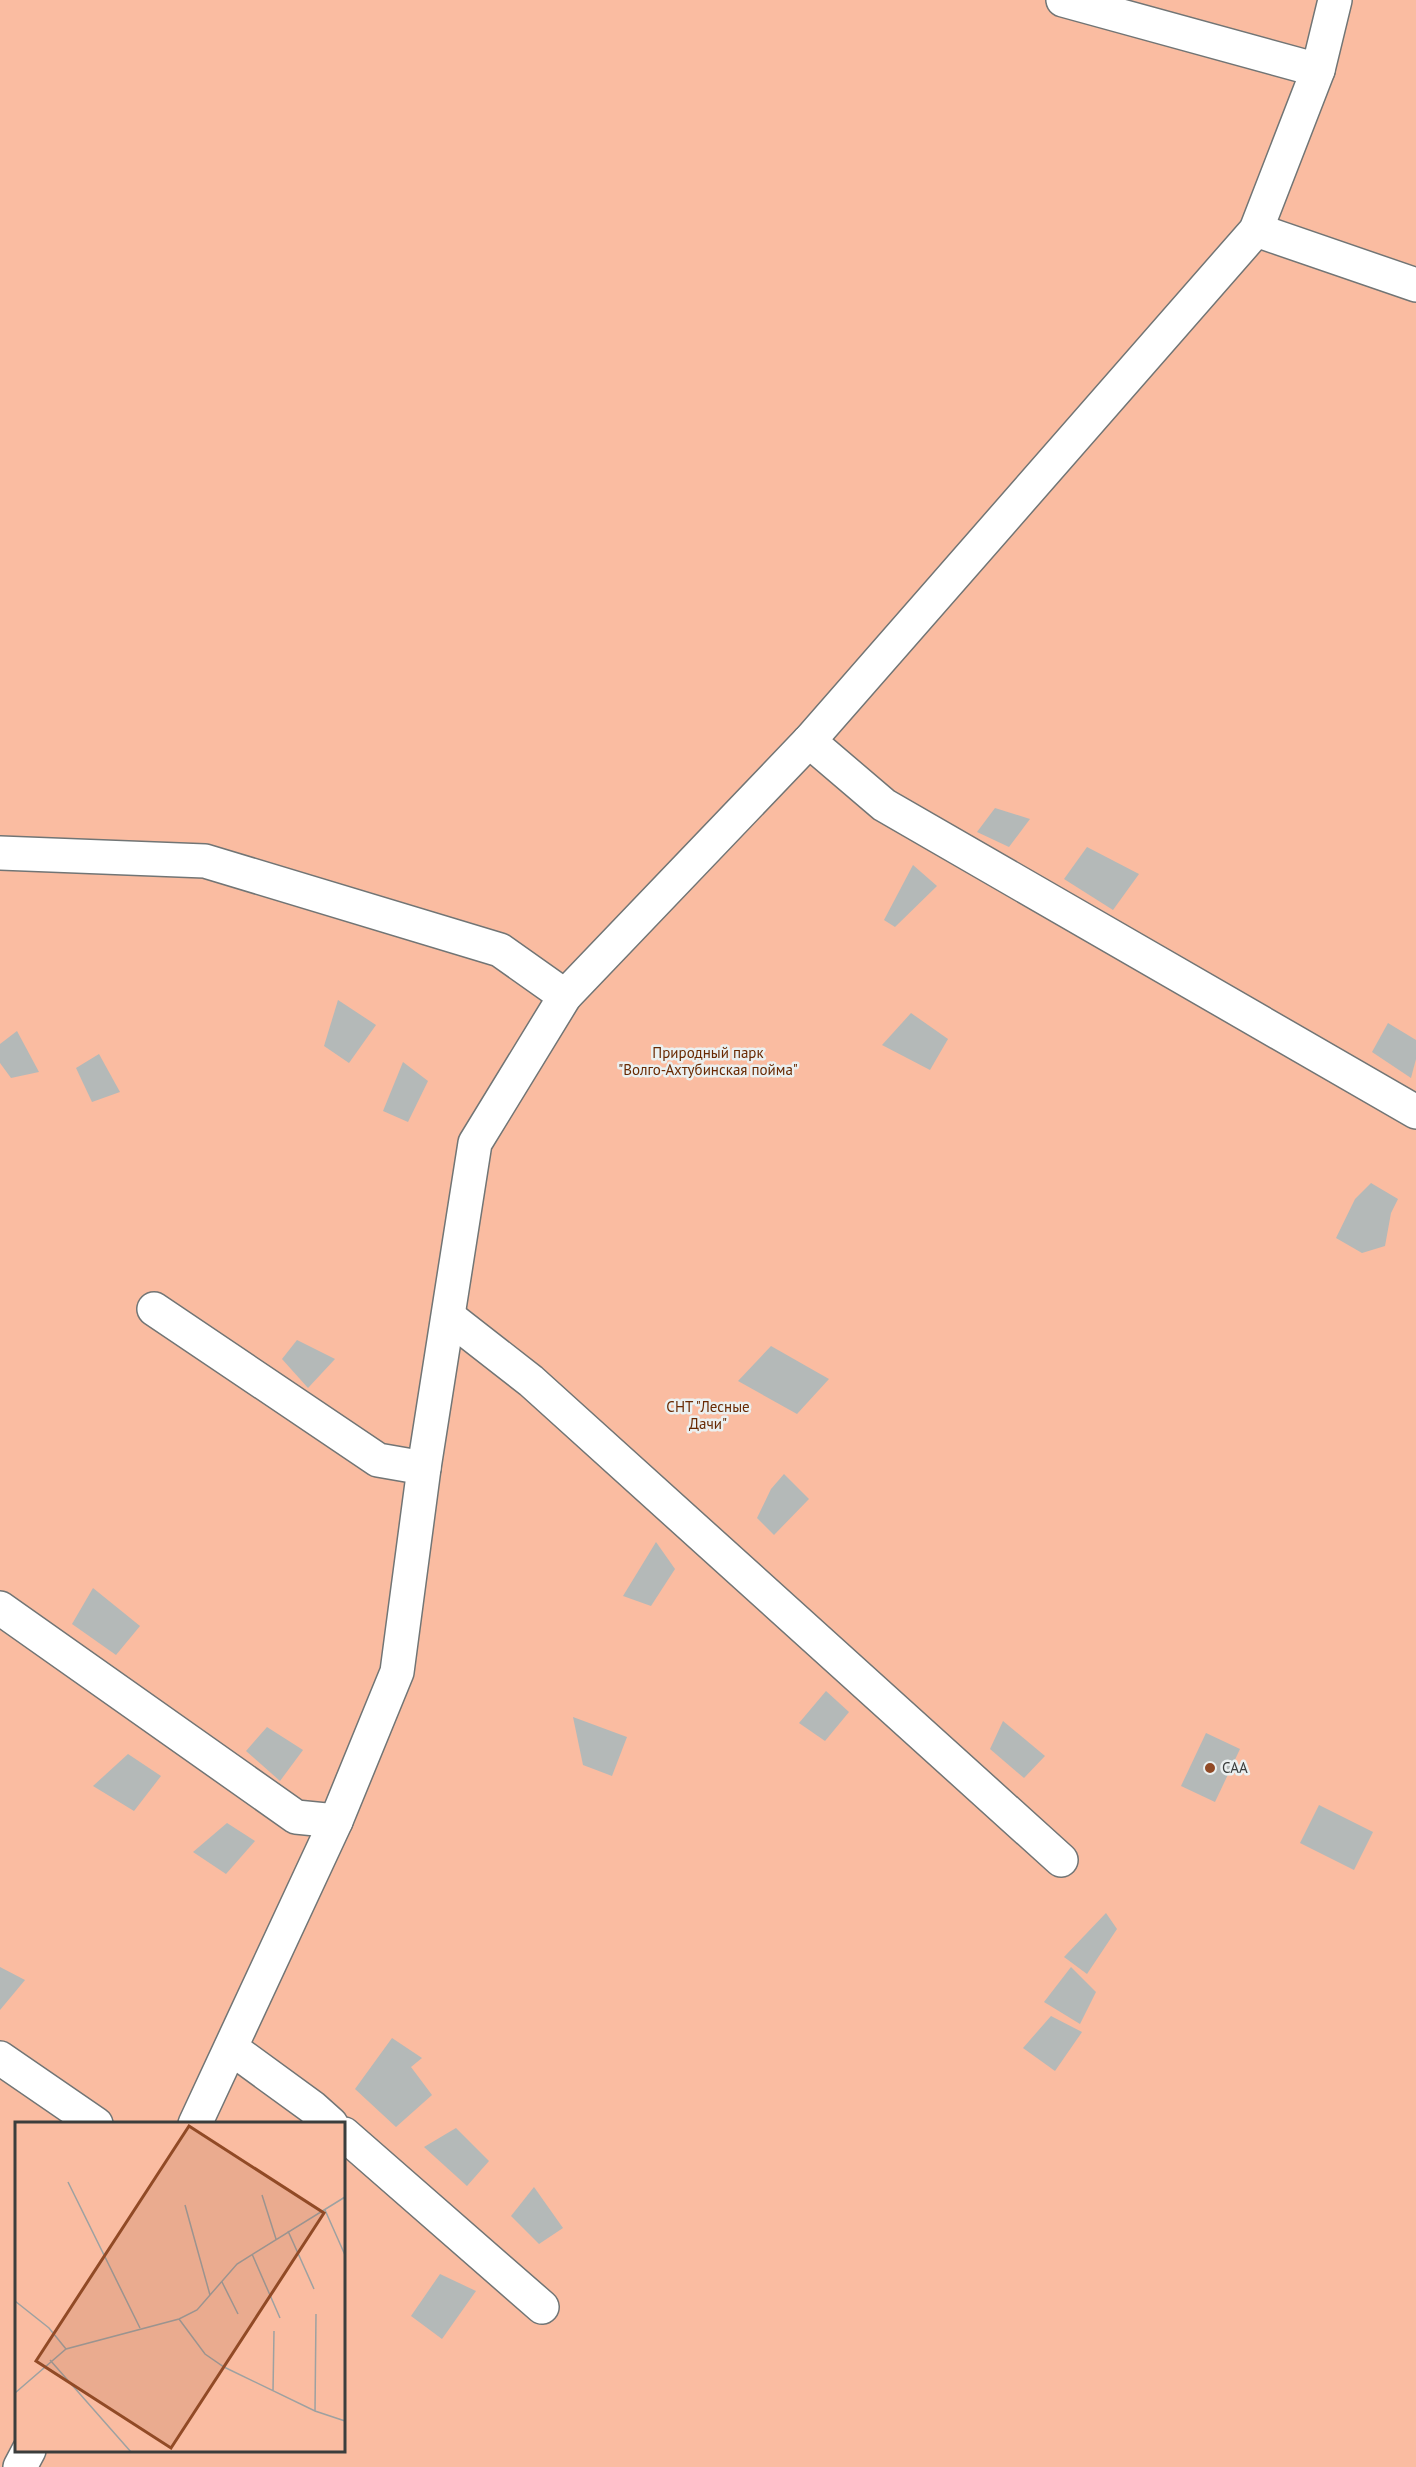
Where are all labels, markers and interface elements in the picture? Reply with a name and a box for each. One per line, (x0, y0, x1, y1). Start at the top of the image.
park label: Природный парк "Волго-Ахтубинская пойма" (618, 1043, 798, 1079)
park label: СНТ "Лесные Дачи" (666, 1397, 750, 1433)
place label: САА (1222, 1758, 1248, 1777)
marker: САА (1203, 1761, 1217, 1775)
inset map (15, 2122, 345, 2452)

